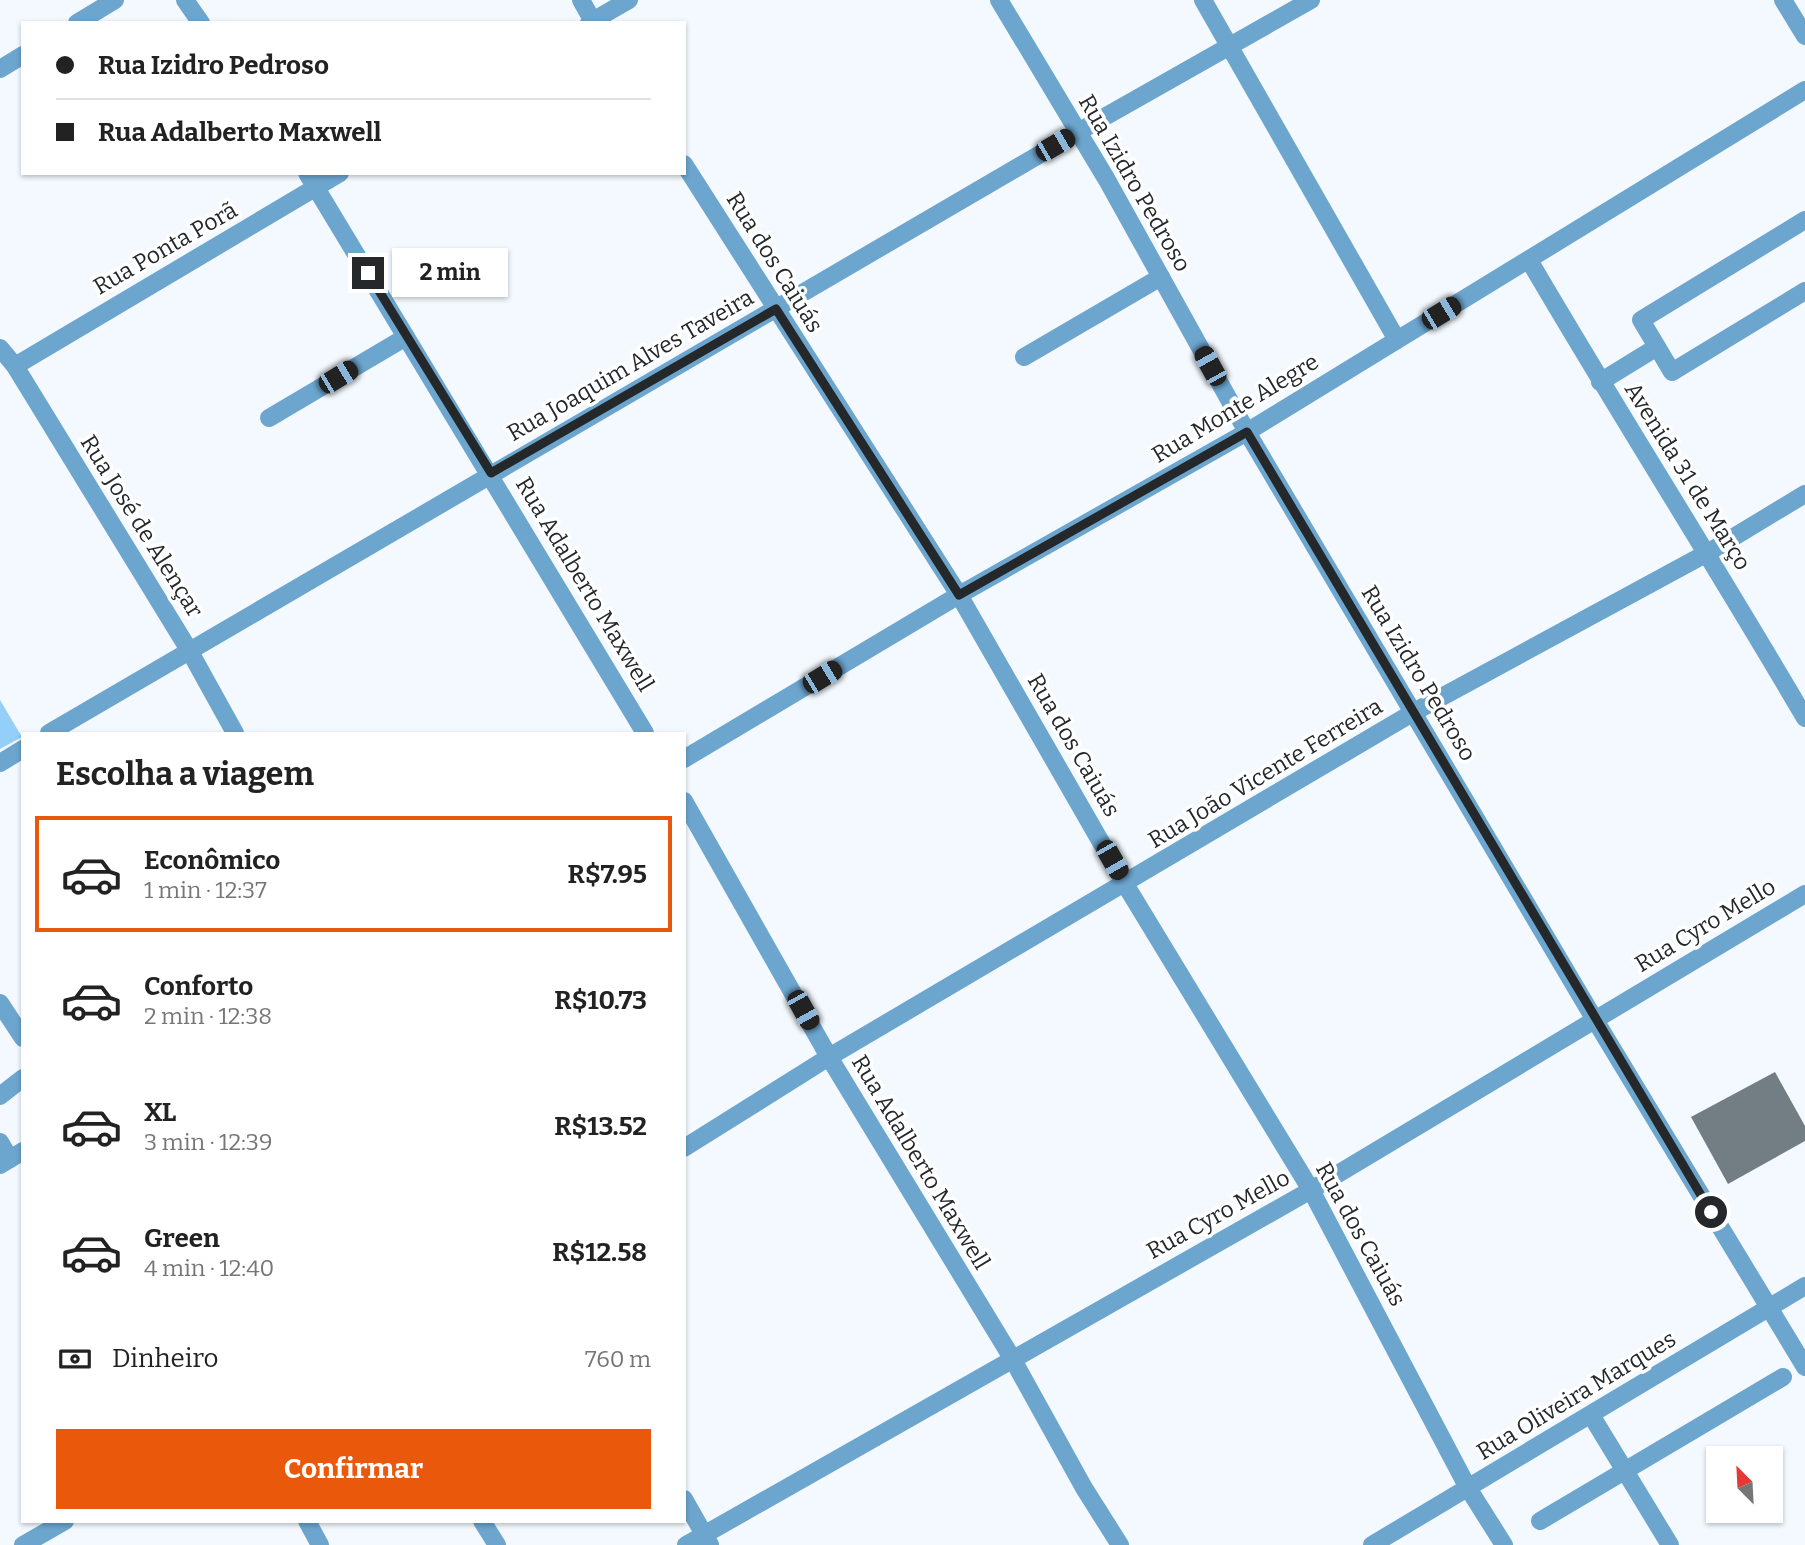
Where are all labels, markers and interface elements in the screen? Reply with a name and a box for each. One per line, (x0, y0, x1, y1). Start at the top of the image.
text: Rua Izidro Pedroso (98, 50, 329, 81)
street label: Rua Izidro Pedroso (1073, 89, 1197, 277)
text: Rua Adalberto Maxwell (98, 117, 382, 148)
car (1032, 125, 1079, 165)
street label: Rua dos Caiuás (721, 187, 829, 337)
street label: Rua Ponta Porã (88, 195, 242, 300)
callout: 2 min (392, 248, 508, 298)
route end (352, 257, 384, 289)
text: 2 min (419, 258, 481, 286)
street label: Rua Joaquim Alves Taveira (502, 283, 758, 447)
car (1418, 293, 1465, 333)
car (1191, 343, 1230, 389)
street label: Rua Monte Alegre (1147, 347, 1323, 469)
car (315, 357, 362, 397)
street label: Avenida 31 de Março (1619, 377, 1757, 575)
street label: Rua José de Alençar (75, 430, 209, 622)
street label: Rua Adalberto Maxwell (510, 472, 660, 697)
street label: Rua Izidro Pedroso (1356, 580, 1482, 766)
car (799, 657, 846, 697)
street label: Rua dos Caiuás (1022, 669, 1126, 821)
street label: Rua João Vicente Ferreira (1143, 692, 1387, 854)
text: Escolha a viagem (56, 755, 314, 793)
car (1093, 837, 1132, 883)
icon: car (60, 843, 123, 906)
text: Econômico (144, 845, 280, 876)
text: R$7.95 (568, 859, 647, 890)
street label: Rua Cyro Mello (1630, 872, 1780, 978)
text: 1 min · 12:37 (144, 876, 267, 904)
icon: car (60, 969, 123, 1032)
text: Conforto (144, 971, 253, 1002)
text: R$10.73 (554, 985, 647, 1016)
car (784, 987, 823, 1033)
text: 2 min · 12:38 (144, 1002, 272, 1030)
street label: Rua Adalberto Maxwell (846, 1050, 996, 1275)
icon: car (60, 1095, 123, 1158)
text: XL (144, 1097, 176, 1128)
text: R$13.52 (554, 1111, 647, 1142)
text: 3 min · 12:39 (144, 1128, 272, 1156)
street label: Rua dos Caiuás (1310, 1157, 1412, 1311)
street label: Rua Cyro Mello (1142, 1163, 1294, 1265)
route start (1695, 1196, 1727, 1228)
icon: car (60, 1221, 123, 1284)
text: Green (144, 1223, 220, 1254)
text: R$12.58 (552, 1237, 647, 1268)
text: 4 min · 12:40 (144, 1254, 274, 1282)
street label: Rua Oliveira Marques (1471, 1324, 1681, 1466)
icon: cash (56, 1340, 94, 1378)
text: Dinheiro (112, 1343, 218, 1374)
text: 760 m (585, 1345, 651, 1373)
button: Confirmar (56, 1429, 651, 1509)
north arrow (1706, 1446, 1783, 1522)
map controls (1706, 1446, 1783, 1523)

